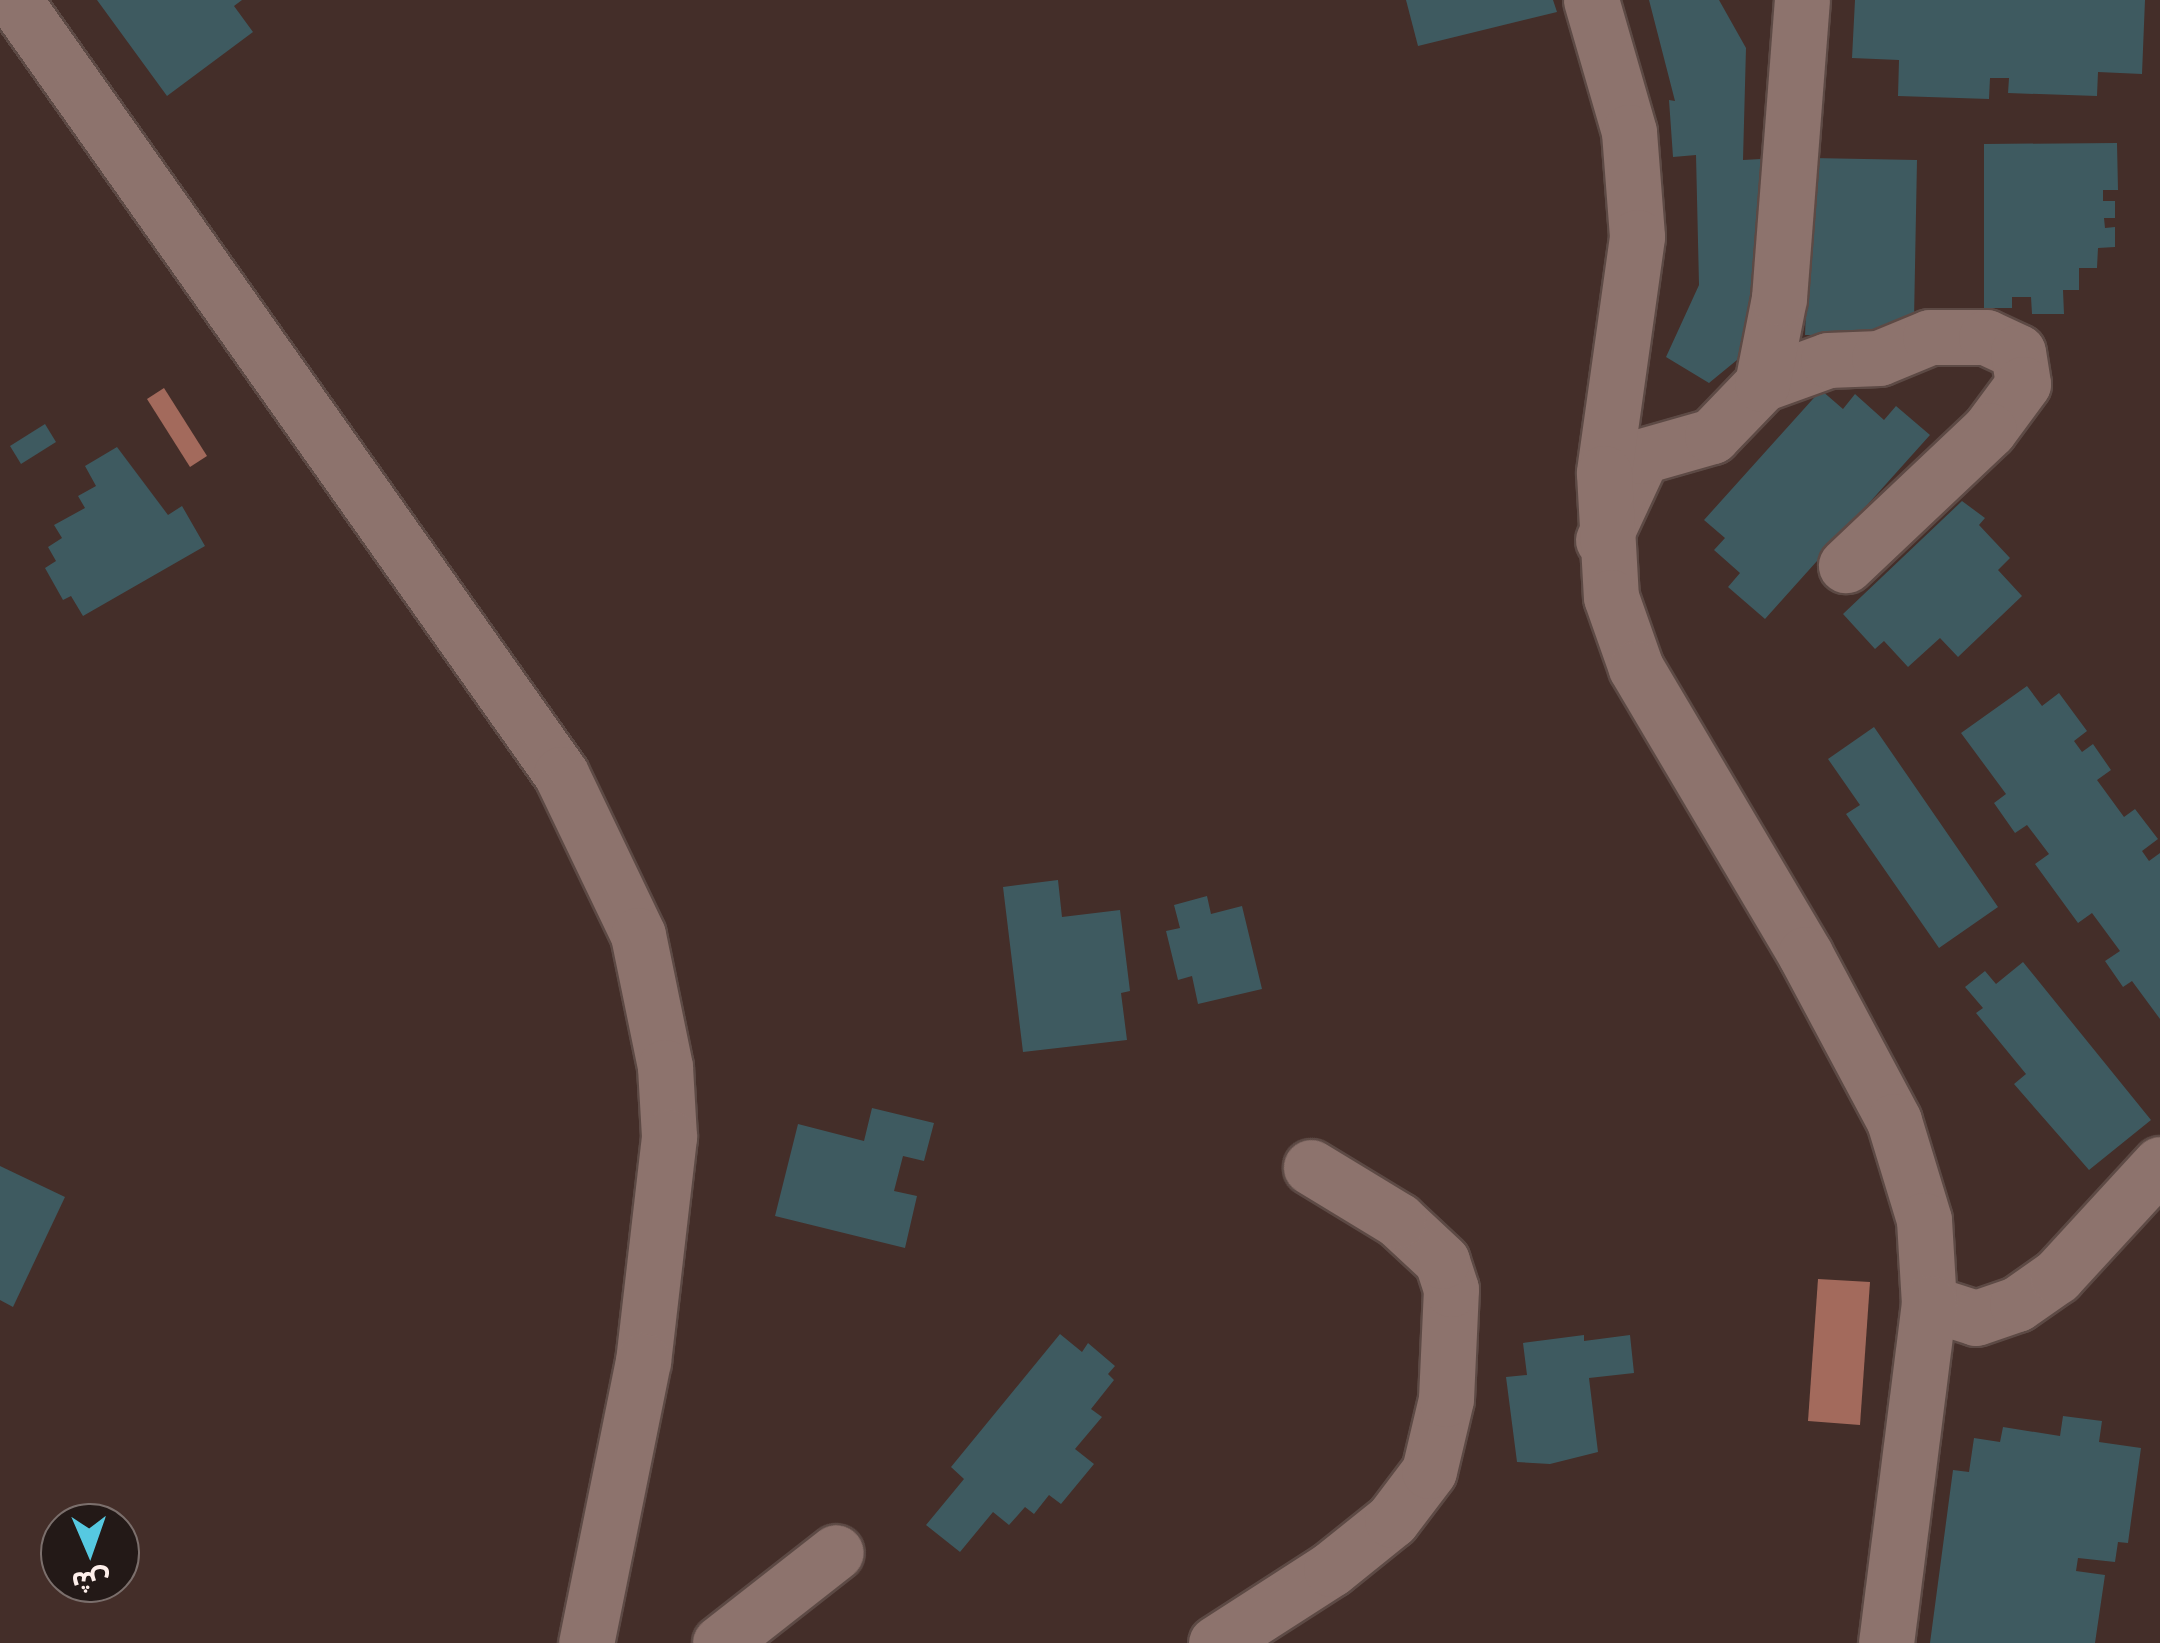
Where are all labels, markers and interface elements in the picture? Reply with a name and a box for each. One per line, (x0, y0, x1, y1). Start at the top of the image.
north arrow (40, 1503, 140, 1603)
text: ش (71, 1564, 111, 1599)

